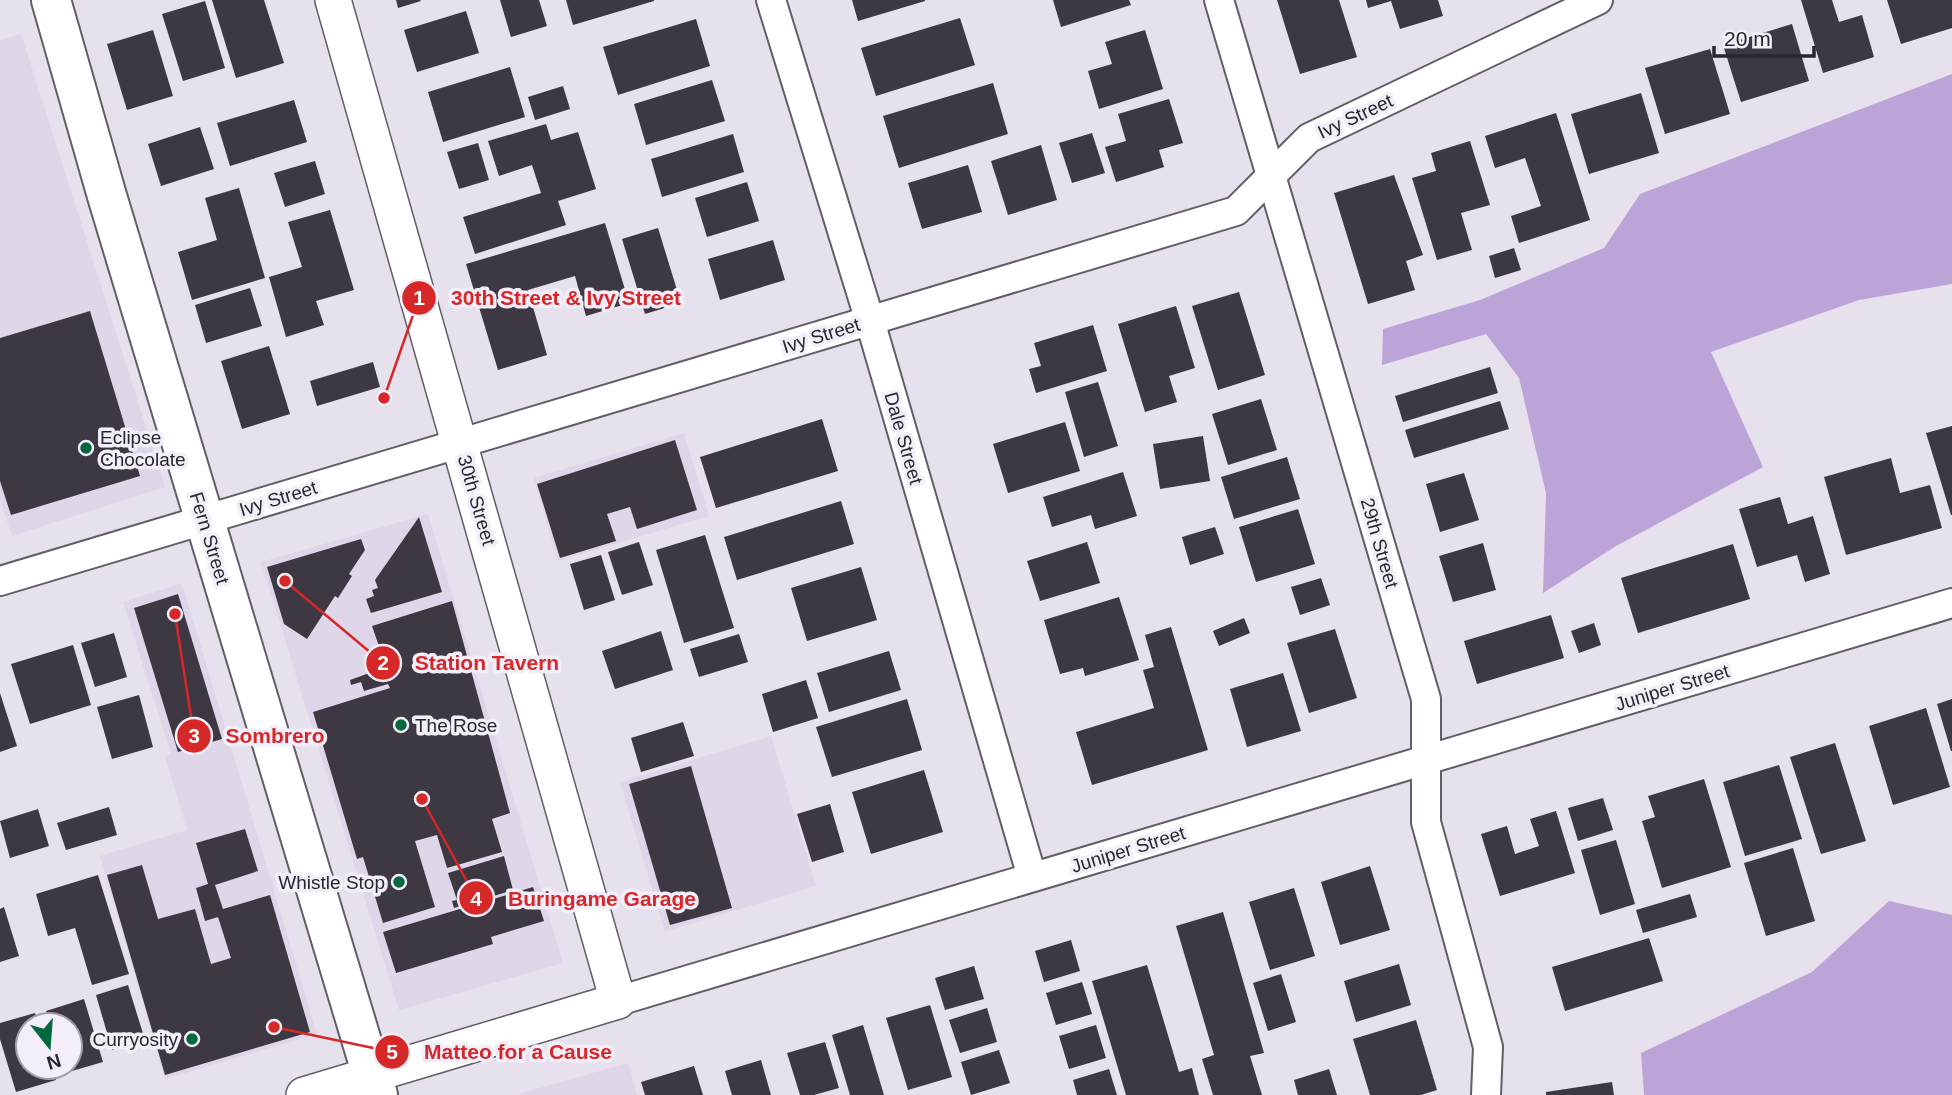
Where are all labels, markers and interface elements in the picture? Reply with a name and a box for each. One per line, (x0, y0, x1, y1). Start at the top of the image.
scale bar (1714, 14, 1814, 58)
text: 20 m (1724, 27, 1771, 50)
street label: Ivy Street (1314, 90, 1397, 143)
callout: 30th Street & Ivy Street (402, 277, 695, 319)
text: 1 (413, 286, 425, 309)
text: 30th Street & Ivy Street (451, 286, 681, 309)
street label: Ivy Street (780, 313, 863, 357)
street label: Dale Street (880, 390, 927, 487)
place label: Eclipse Chocolate (100, 427, 186, 470)
marker: Eclipse Chocolate (78, 440, 94, 456)
street label: 30th Street (454, 453, 500, 548)
street label: Ivy Street (237, 476, 320, 520)
street label: Fern Street (186, 490, 234, 587)
street label: 29th Street (1357, 496, 1403, 591)
callout: Station Tavern (366, 642, 573, 684)
text: 2 (377, 651, 389, 674)
text: Station Tavern (415, 651, 559, 674)
street label: Juniper Street (1613, 660, 1732, 715)
callout: Sombrero (177, 715, 339, 757)
place label: The Rose (415, 715, 497, 736)
marker: The Rose (393, 717, 409, 733)
text: 3 (188, 724, 200, 747)
text: Sombrero (225, 724, 325, 747)
street label: Juniper Street (1069, 822, 1188, 877)
place label: Whistle Stop (278, 872, 385, 893)
marker: Whistle Stop (391, 874, 407, 890)
callout: Buringame Garage (459, 877, 710, 919)
text: 4 (470, 887, 482, 910)
text: Buringame Garage (508, 887, 696, 910)
north arrow (14, 1011, 84, 1081)
place label: Curryosity (92, 1029, 178, 1050)
marker: Curryosity (184, 1031, 200, 1047)
callout: Matteo for a Cause (375, 1031, 626, 1073)
text: 5 (386, 1040, 398, 1063)
text: Matteo for a Cause (424, 1040, 612, 1063)
text: N (44, 1050, 63, 1074)

